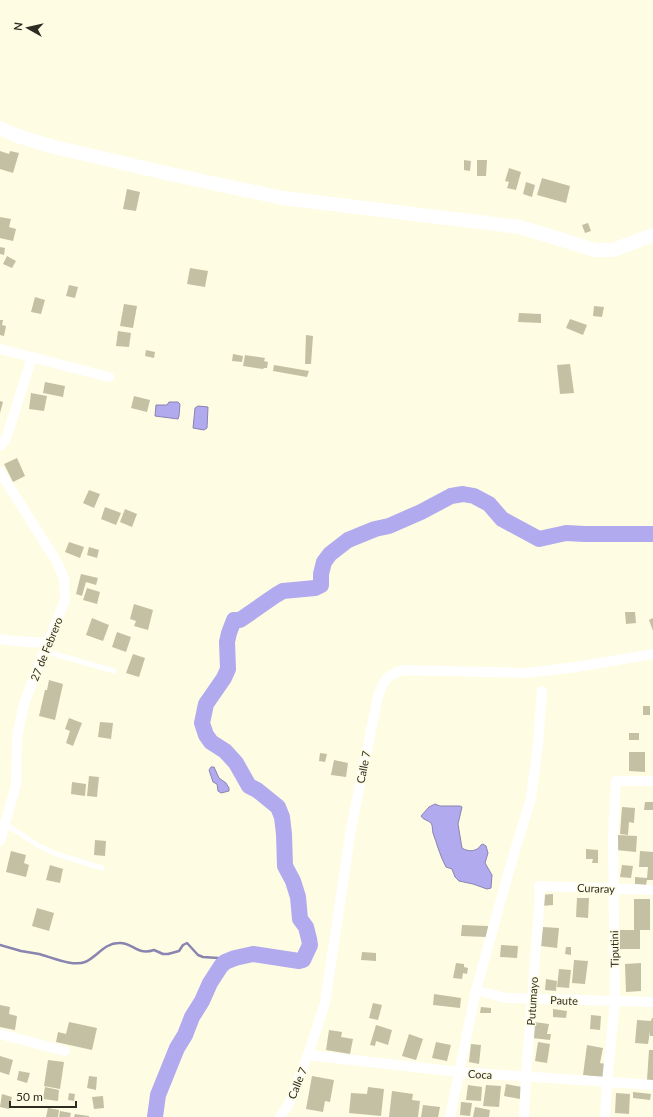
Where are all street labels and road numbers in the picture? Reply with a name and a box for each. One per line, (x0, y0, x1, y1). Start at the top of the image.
street label: 27 de Febrero (27, 615, 65, 683)
street label: Calle 7 (353, 750, 373, 784)
street label: Curaray (577, 881, 615, 895)
street label: Tiputini (607, 930, 621, 968)
street label: Putumayo (524, 976, 540, 1026)
street label: Paute (550, 993, 578, 1007)
street label: Calle 7 (285, 1065, 309, 1101)
street label: Coca (468, 1067, 492, 1081)

